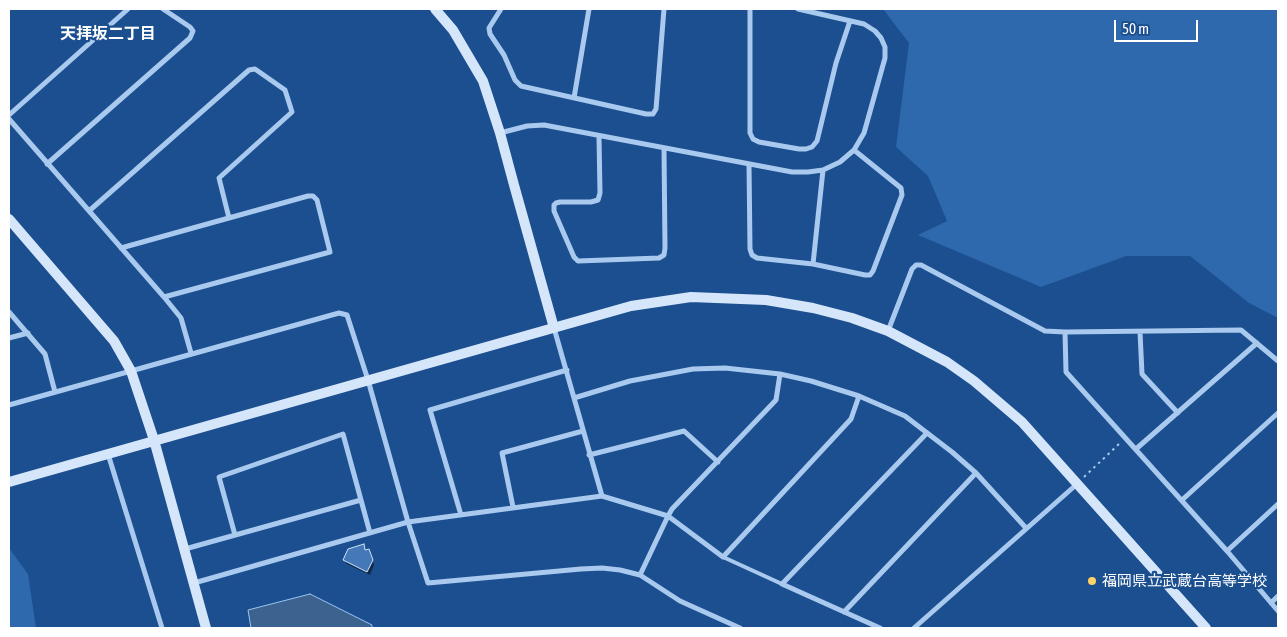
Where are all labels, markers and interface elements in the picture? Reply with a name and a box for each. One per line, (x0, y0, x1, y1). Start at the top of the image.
scale bar (1117, 10, 1201, 42)
text: 50 m (1122, 20, 1149, 37)
district label: 天拝坂二丁目 (60, 24, 156, 44)
place label: 福岡県立武蔵台高等学校 (1102, 572, 1267, 590)
marker: 福岡県立武蔵台高等学校 (1086, 575, 1098, 587)

